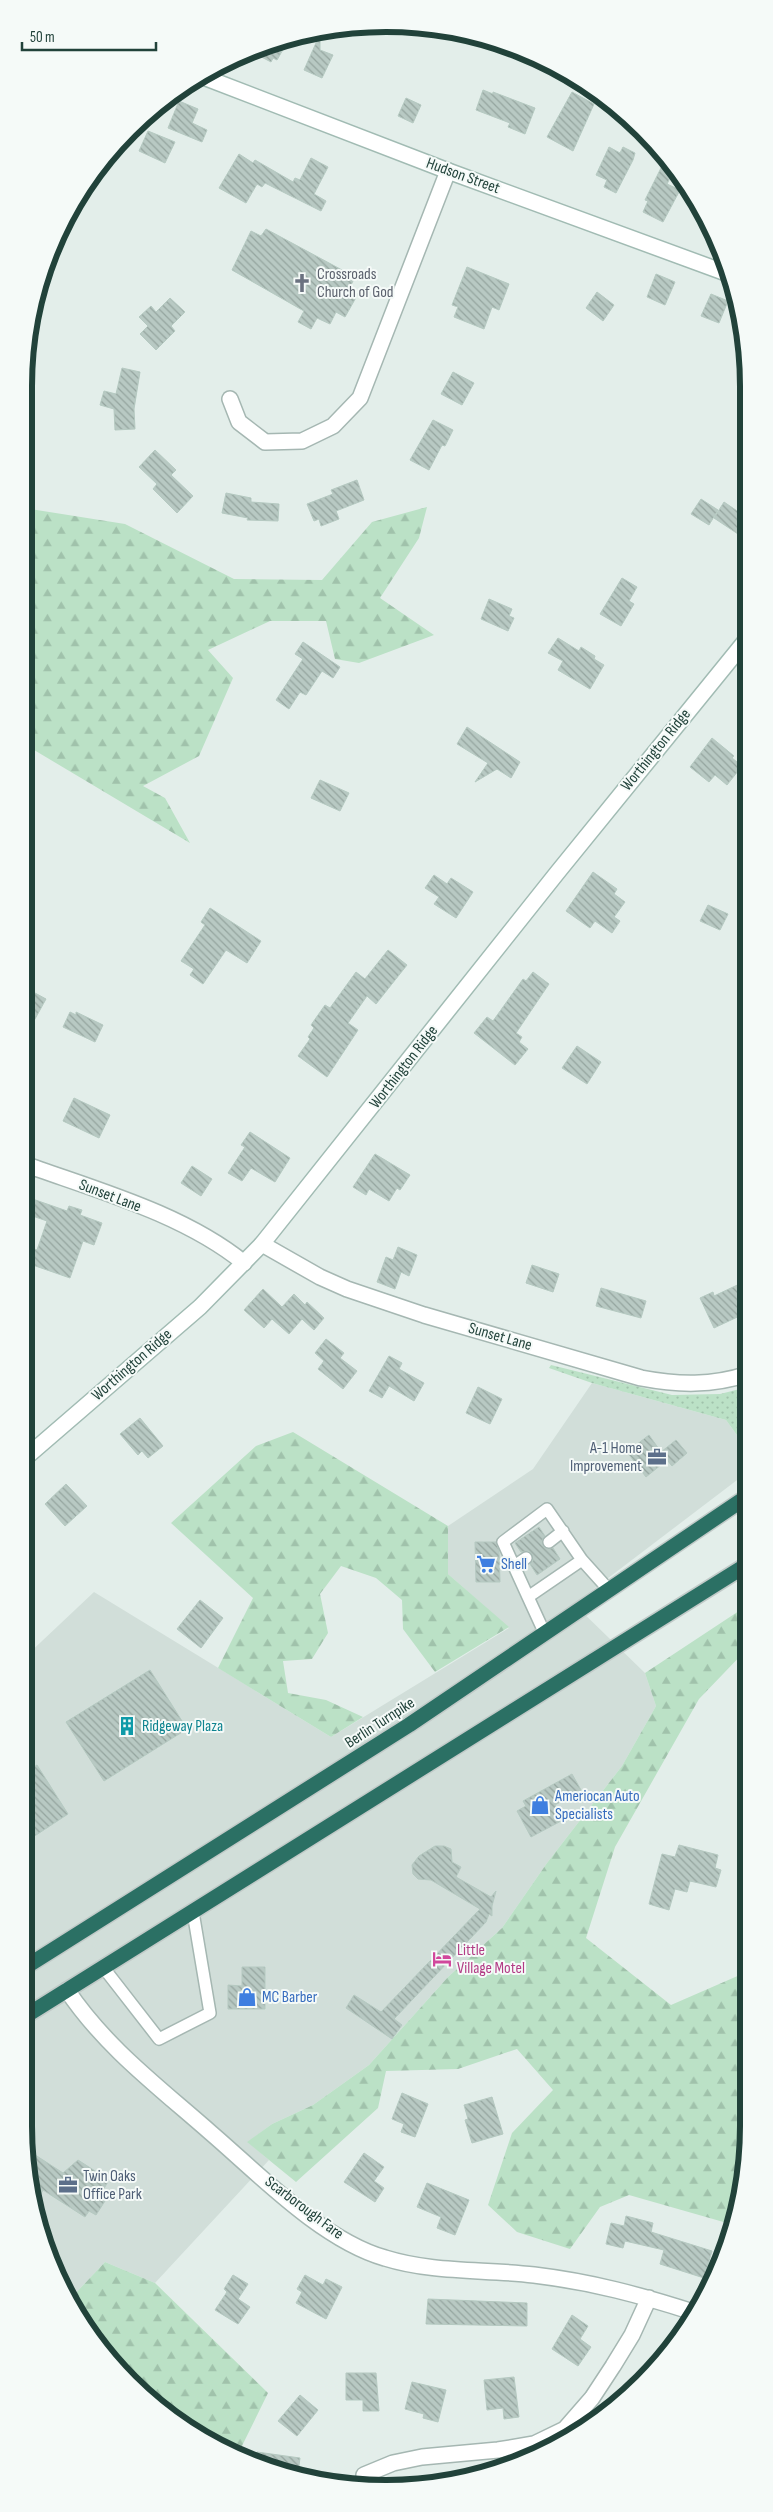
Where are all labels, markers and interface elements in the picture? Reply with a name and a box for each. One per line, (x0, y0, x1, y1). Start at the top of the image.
scale bar (22, 20, 156, 52)
text: 50 m (30, 28, 55, 47)
street label: Hudson Street (424, 154, 503, 198)
place label: Crossroads Church of God (317, 265, 394, 302)
church icon: Crossroads Church of God (291, 272, 313, 294)
street label: Worthington Ridge (617, 705, 695, 795)
street label: Worthington Ridge (366, 1022, 442, 1112)
street label: Sunset Lane (76, 1175, 144, 1217)
street label: Sunset Lane (466, 1319, 534, 1355)
street label: Worthington Ridge (88, 1325, 176, 1405)
place label: A-1 Home Improvement (570, 1439, 642, 1476)
office icon: A-1 Home Improvement (646, 1446, 668, 1468)
supermarket icon: Shell (475, 1553, 497, 1575)
place label: Shell (501, 1555, 527, 1574)
street label: Berlin Turnpike (342, 1693, 418, 1753)
building icon: Ridgeway Plaza (116, 1715, 138, 1737)
place label: Ridgeway Plaza (142, 1717, 223, 1736)
place label: Ameriocan Auto Specialists (554, 1787, 640, 1824)
shop icon: Ameriocan Auto Specialists (529, 1794, 551, 1816)
place label: Little Village Motel (457, 1941, 525, 1978)
hotel icon: Little Village Motel (431, 1948, 453, 1970)
shop icon: MC Barber (236, 1986, 258, 2008)
place label: MC Barber (262, 1988, 318, 2007)
place label: Twin Oaks Office Park (83, 2167, 142, 2204)
street label: Scarborough Fare (261, 2172, 347, 2244)
office icon: Twin Oaks Office Park (57, 2174, 79, 2196)

